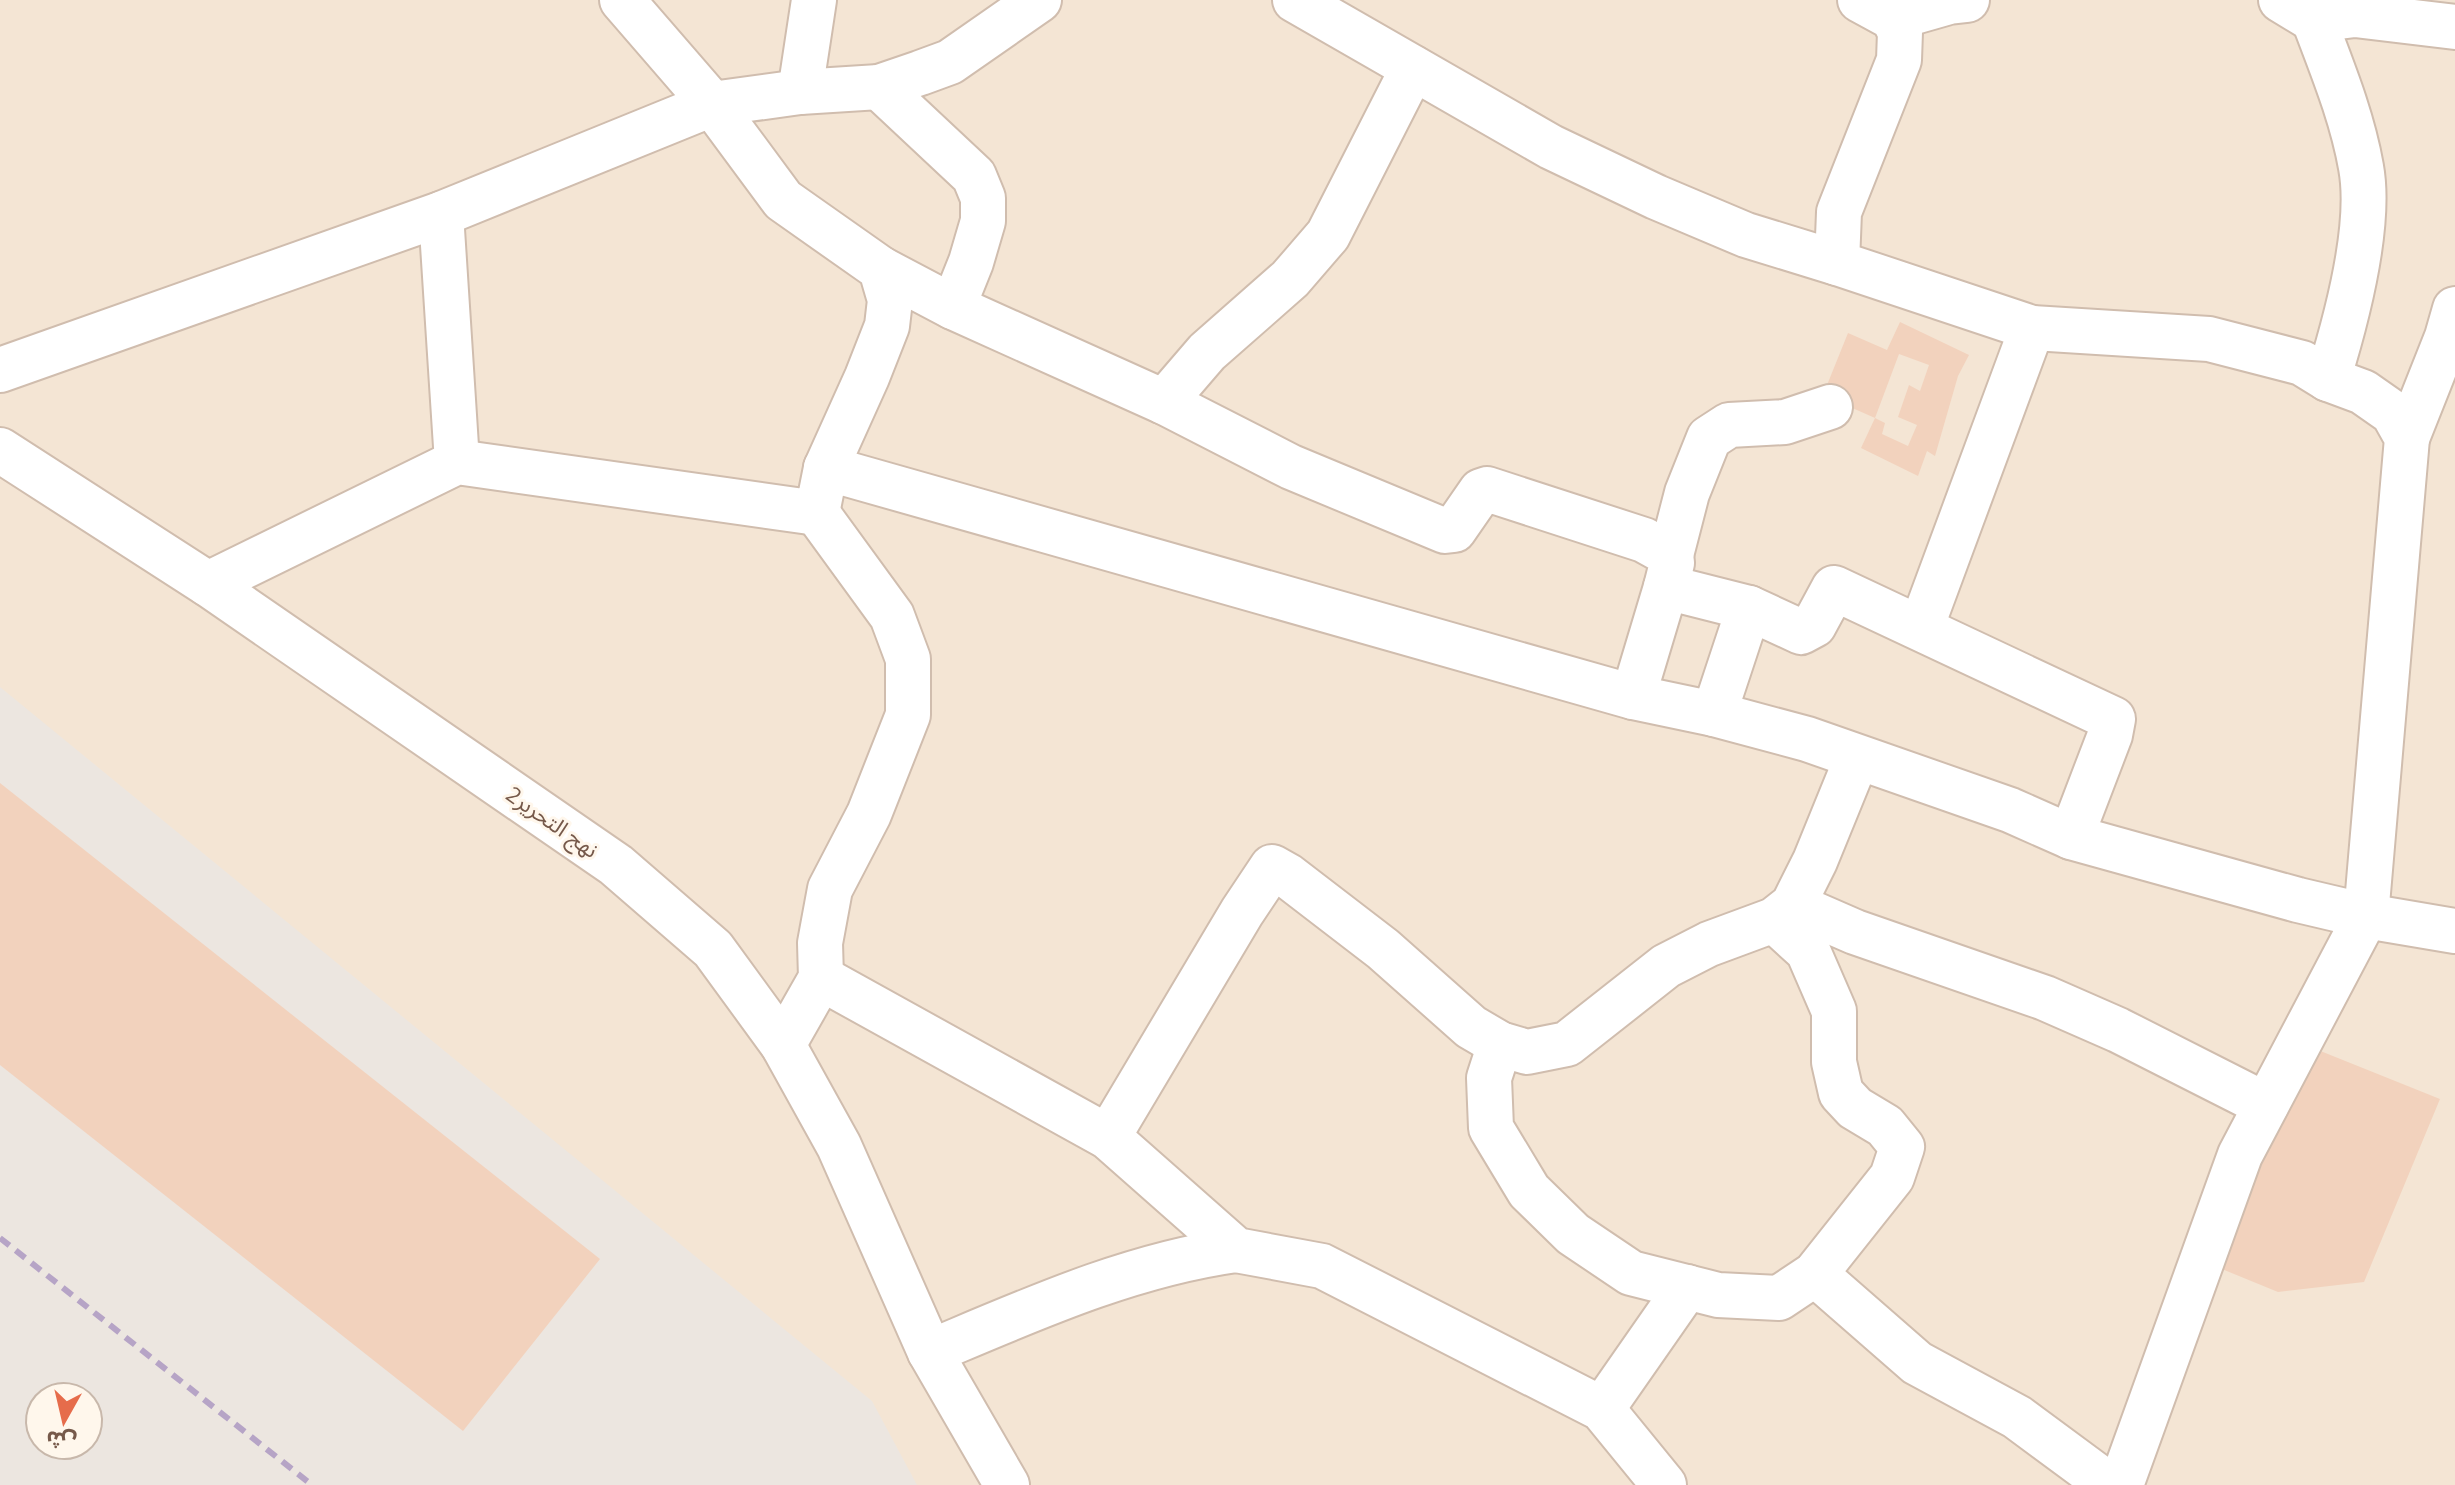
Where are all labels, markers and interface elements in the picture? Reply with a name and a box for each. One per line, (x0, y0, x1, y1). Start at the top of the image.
street label: نهج التحرير2 (499, 778, 605, 866)
north arrow (24, 1381, 104, 1461)
text: ش (44, 1425, 78, 1459)

